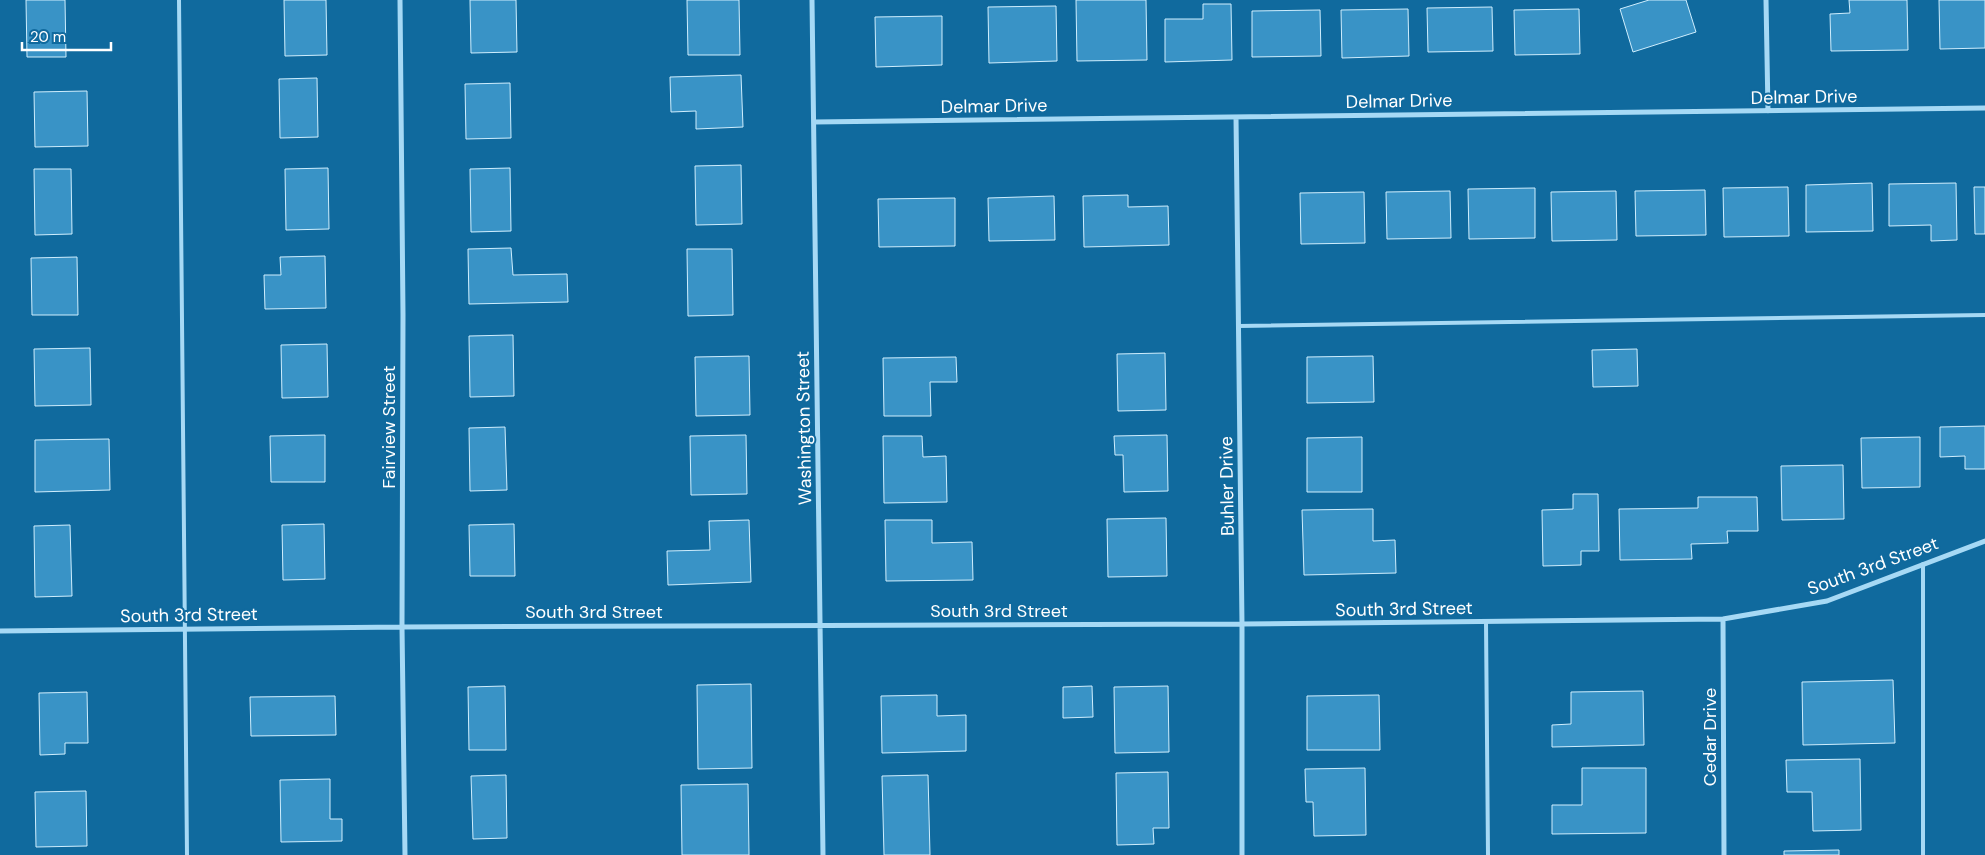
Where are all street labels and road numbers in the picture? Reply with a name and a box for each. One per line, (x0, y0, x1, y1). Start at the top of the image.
street label: Delmar Drive (1751, 84, 1857, 110)
street label: Delmar Drive (1346, 88, 1452, 114)
street label: Delmar Drive (941, 93, 1047, 119)
street label: Washington Street (791, 351, 817, 505)
street label: Fairview Street (377, 366, 401, 489)
street label: Buhler Drive (1214, 436, 1240, 536)
street label: South 3rd Street (1804, 531, 1942, 601)
street label: South 3rd Street (1335, 596, 1473, 622)
street label: South 3rd Street (930, 599, 1068, 623)
street label: South 3rd Street (525, 600, 663, 624)
street label: South 3rd Street (120, 602, 258, 628)
street label: Cedar Drive (1698, 688, 1722, 786)

